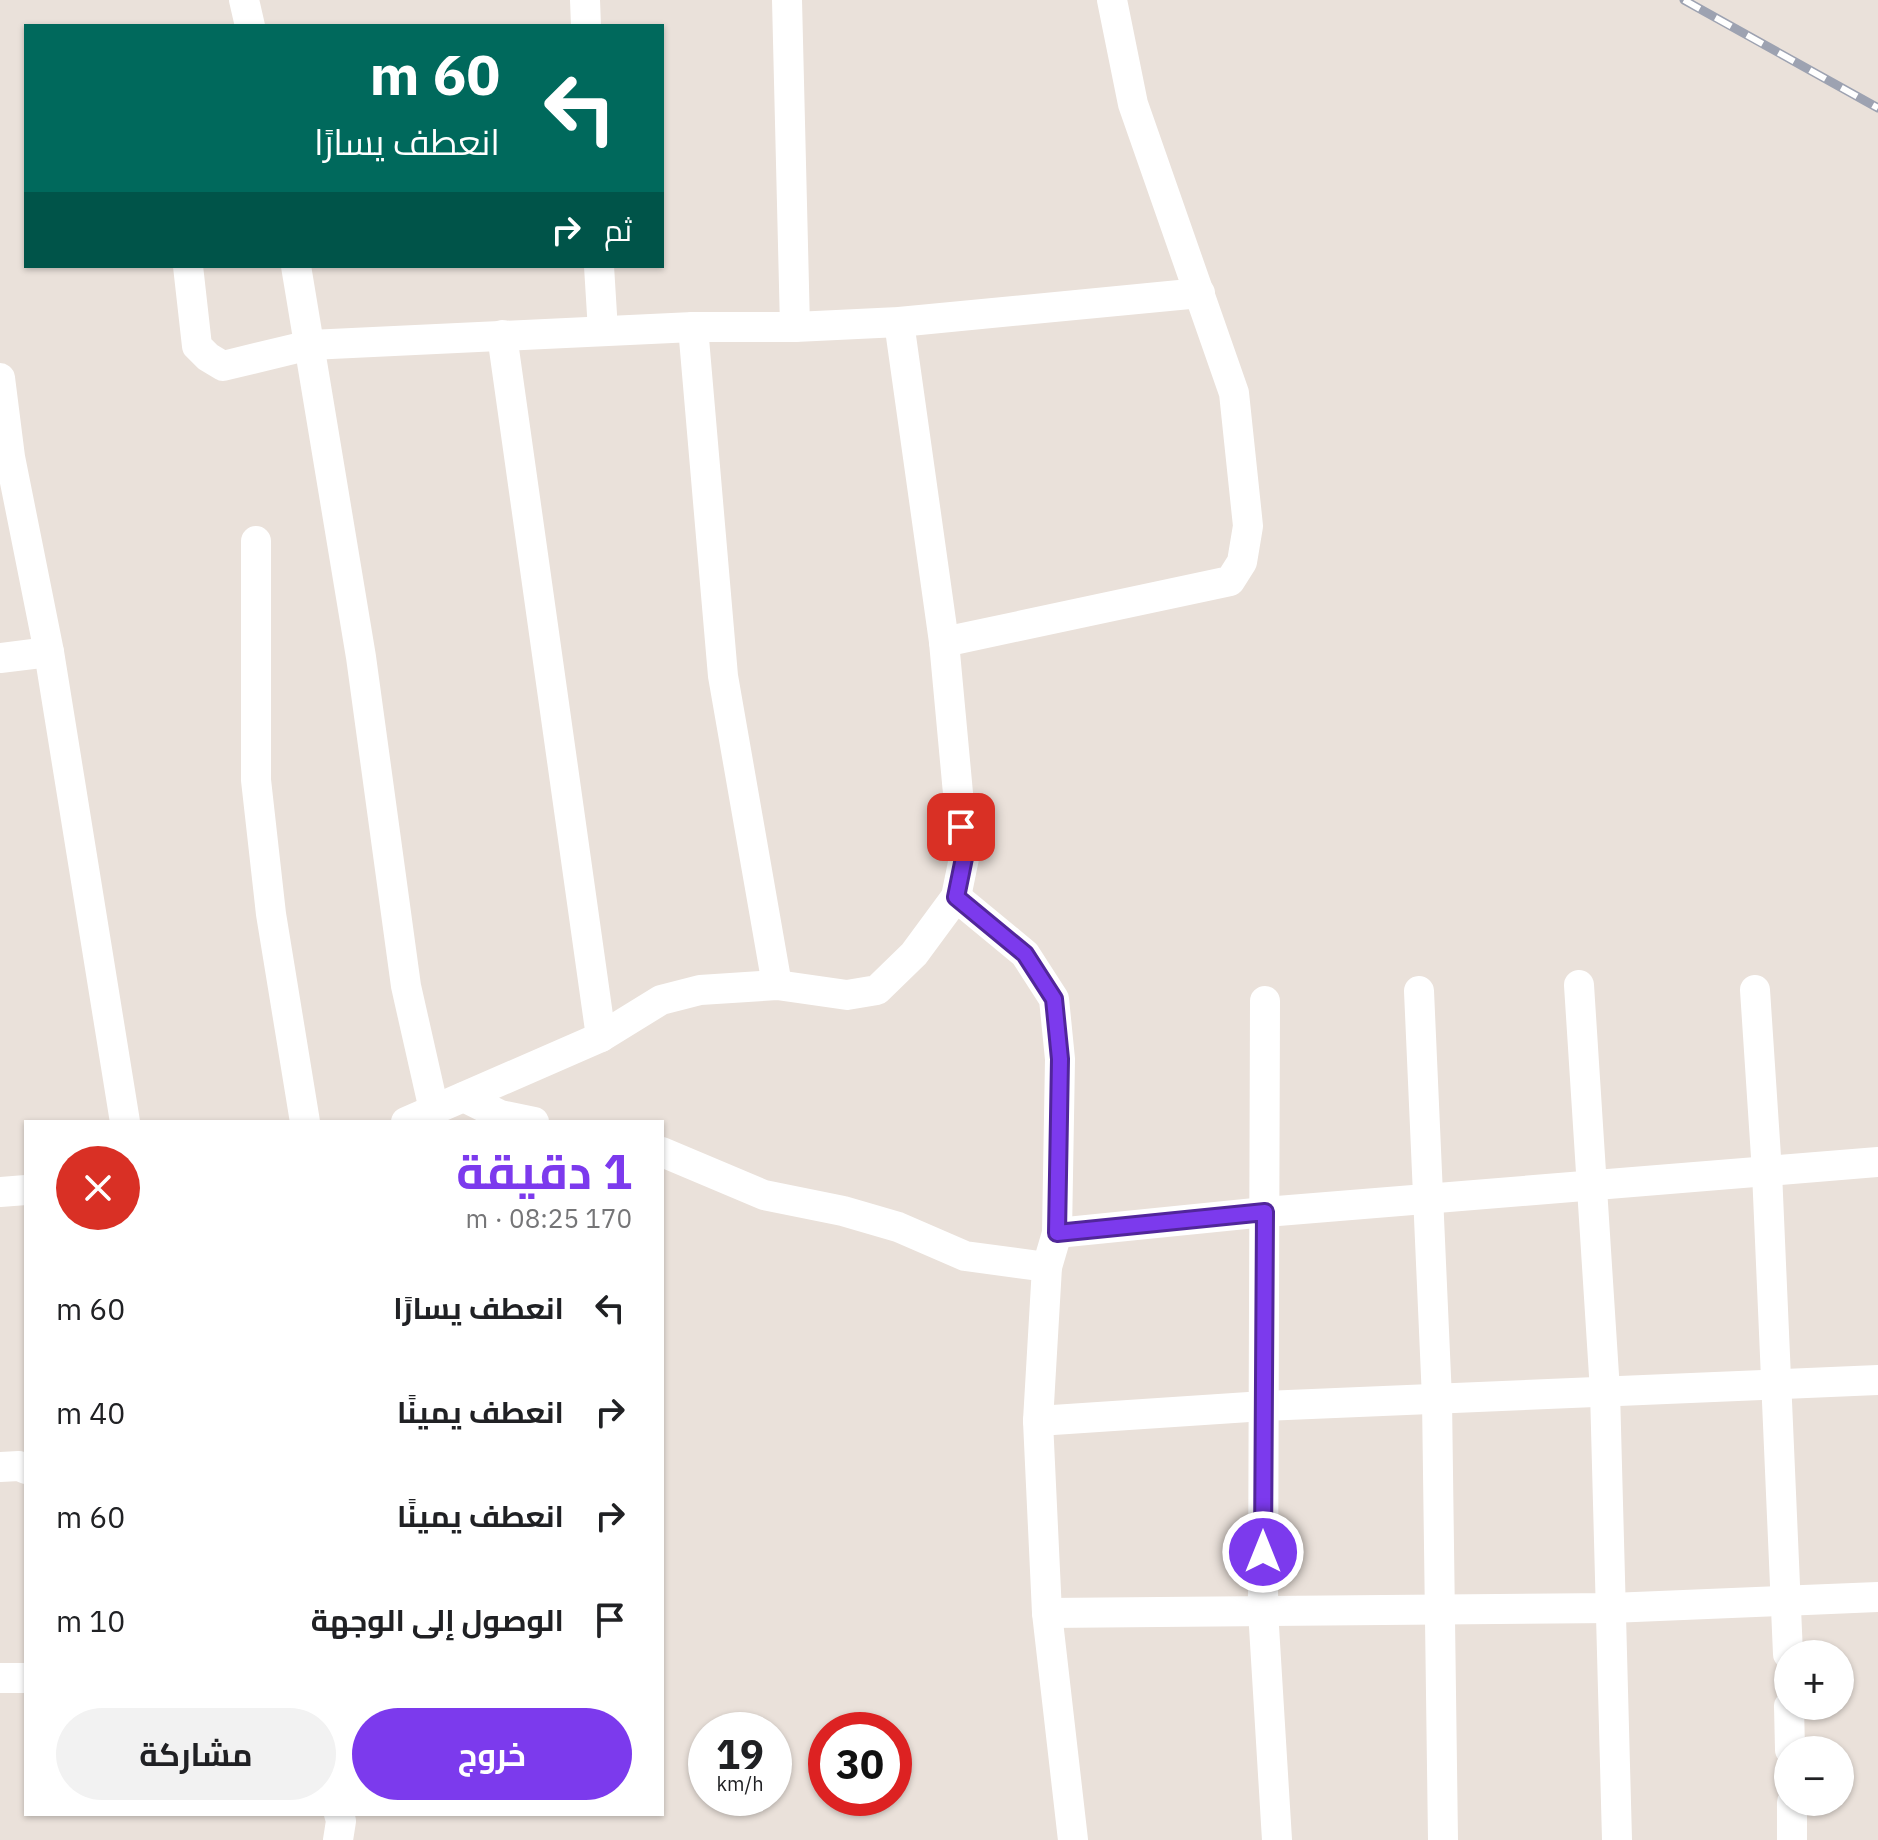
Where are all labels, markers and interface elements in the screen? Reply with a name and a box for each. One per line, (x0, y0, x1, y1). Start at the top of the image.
text: 60 m (370, 38, 500, 110)
icon: left (528, 56, 632, 160)
text: انعطف يسارًا (314, 118, 500, 165)
icon: right (544, 208, 588, 252)
text: ثم (604, 210, 632, 249)
pin (927, 793, 995, 861)
icon: arrive (939, 805, 983, 849)
text: 1 دقيقة (456, 1140, 632, 1202)
button: close (56, 1146, 140, 1230)
text: 170 m · 08:25 (466, 1201, 632, 1235)
icon: left (588, 1286, 632, 1330)
text: انعطف يسارًا (393, 1288, 564, 1327)
text: 60 m (56, 1289, 125, 1328)
icon: right (588, 1390, 632, 1434)
text: انعطف يمينًا (397, 1392, 564, 1431)
text: 40 m (56, 1393, 125, 1432)
icon: right (588, 1494, 632, 1538)
text: انعطف يمينًا (397, 1496, 564, 1535)
text: 60 m (56, 1497, 125, 1536)
position arrow (1221, 1510, 1305, 1594)
icon: arrive (588, 1598, 632, 1642)
text: الوصول إلى الوجهة (311, 1600, 564, 1639)
text: 10 m (56, 1601, 125, 1640)
map controls (1774, 1640, 1854, 1816)
button: + (1774, 1640, 1854, 1720)
button: مشاركة (56, 1708, 336, 1800)
button: خروج (352, 1708, 632, 1800)
speed limit sign: 30 (808, 1712, 912, 1816)
text: 19 (716, 1728, 764, 1780)
button: − (1774, 1736, 1854, 1816)
text: km/h (716, 1770, 764, 1797)

